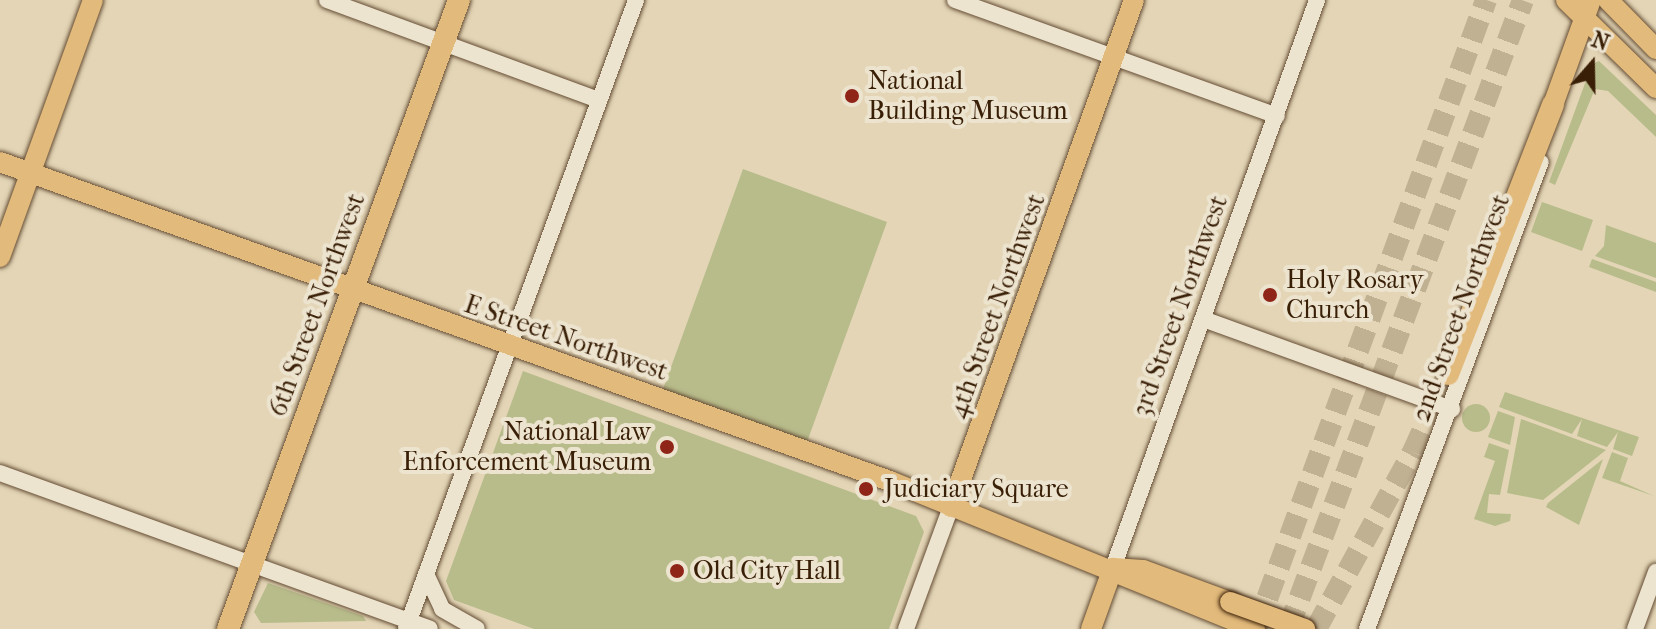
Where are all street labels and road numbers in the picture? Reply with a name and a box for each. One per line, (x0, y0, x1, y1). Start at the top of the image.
street label: 6th Street Northwest (262, 189, 372, 421)
street label: 4th Street Northwest (942, 190, 1052, 422)
street label: 2nd Street Northwest (1405, 190, 1517, 426)
street label: 3rd Street Northwest (1126, 191, 1234, 421)
street label: E Street Northwest (460, 289, 672, 387)

